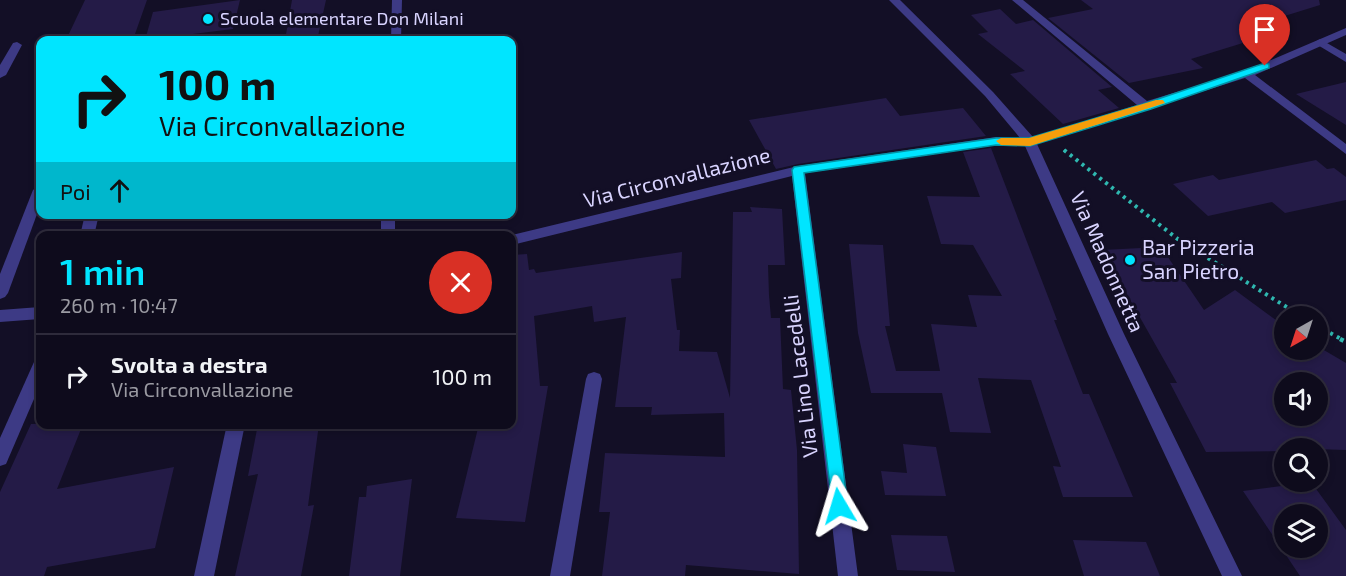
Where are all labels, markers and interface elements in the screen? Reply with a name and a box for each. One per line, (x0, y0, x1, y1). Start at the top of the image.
pin (1239, 4, 1290, 66)
place label: Scuola elementare Don Milani (220, 7, 464, 29)
marker: Scuola elementare Don Milani (201, 12, 215, 26)
icon: arrive (1248, 13, 1281, 46)
text: 100 m (159, 58, 276, 108)
icon: right (60, 60, 138, 138)
text: Via Circonvallazione (159, 109, 405, 141)
street label: Via Circonvallazione (581, 141, 773, 212)
icon: ahead (103, 174, 136, 207)
text: Poi (60, 178, 91, 204)
street label: Via Madonnetta (1066, 187, 1151, 336)
place label: Bar Pizzeria San Pietro (1142, 234, 1255, 283)
text: 1 min (60, 249, 145, 292)
button: close (429, 251, 492, 314)
marker: Bar Pizzeria San Pietro (1123, 253, 1137, 267)
text: 260 m · 10:47 (60, 293, 178, 317)
street label: Via Lino Lacedelli (777, 293, 822, 459)
north arrow (1274, 306, 1328, 360)
map controls (1274, 306, 1328, 558)
text: Svolta a destra (111, 351, 268, 377)
icon: right (60, 360, 93, 393)
text: 100 m (433, 363, 492, 389)
button: sound (1274, 372, 1328, 426)
text: Via Circonvallazione (111, 377, 294, 401)
button: search (1274, 438, 1328, 492)
position arrow (807, 474, 871, 538)
button: layers (1274, 504, 1328, 558)

